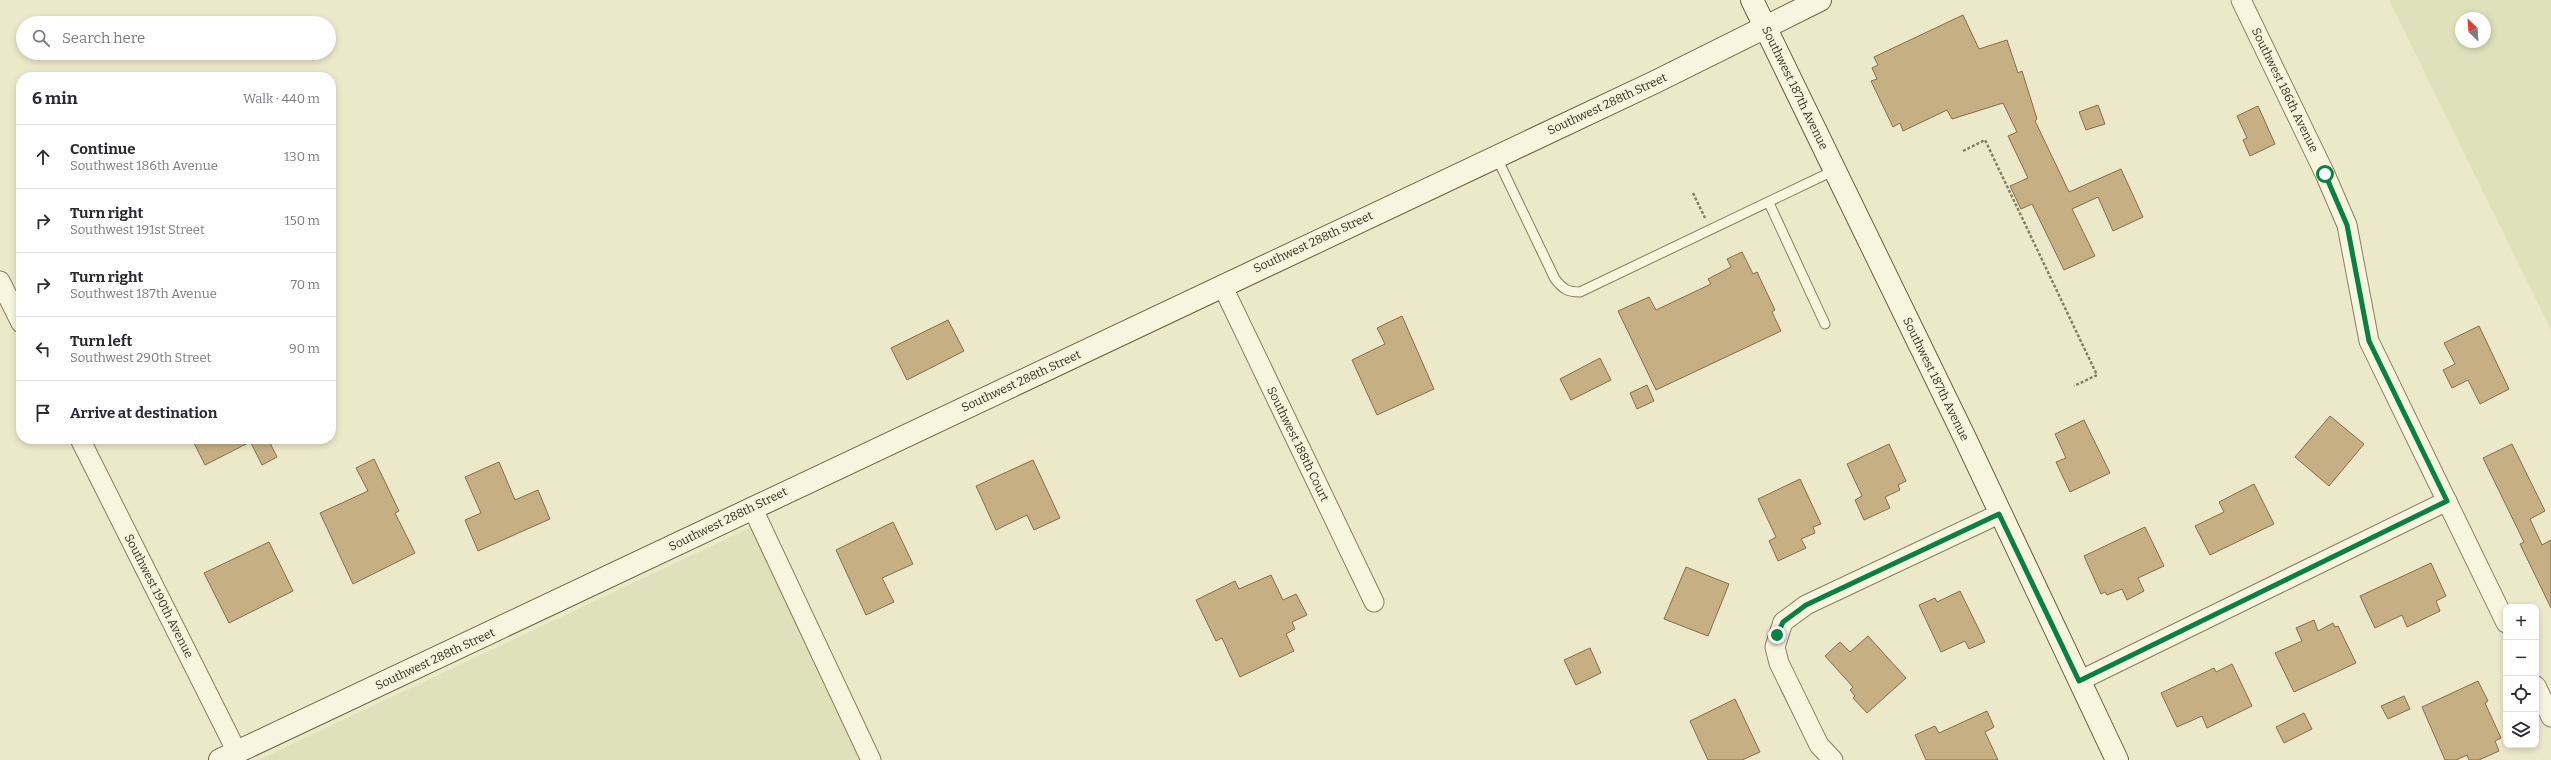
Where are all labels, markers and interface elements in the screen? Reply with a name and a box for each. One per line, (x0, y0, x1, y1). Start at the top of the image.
north arrow (2455, 12, 2491, 48)
search box (16, 16, 336, 60)
street label: Southwest 187th Avenue (1759, 24, 1831, 152)
street label: Southwest 186th Avenue (2249, 26, 2321, 154)
icon: search (30, 27, 52, 49)
text: Search here (62, 29, 145, 47)
street label: Southwest 288th Street (1545, 70, 1669, 138)
text: 6 min (32, 88, 78, 109)
text: Walk · 440 m (243, 91, 320, 106)
text: Continue (70, 140, 136, 158)
icon: ahead (32, 146, 54, 168)
text: 130 m (284, 149, 320, 164)
text: Southwest 186th Avenue (70, 158, 218, 173)
route start (2316, 165, 2334, 183)
text: Turn right (70, 204, 143, 222)
street label: Southwest 288th Street (1251, 208, 1375, 276)
icon: right (32, 210, 54, 232)
text: 150 m (284, 213, 320, 228)
text: Southwest 191st Street (70, 222, 205, 237)
text: Turn right (70, 268, 143, 286)
icon: right (32, 274, 54, 296)
text: 70 m (290, 277, 320, 292)
text: Southwest 187th Avenue (70, 286, 217, 301)
street label: Southwest 187th Avenue (1900, 315, 1972, 443)
text: Turn left (70, 332, 132, 350)
icon: left (32, 338, 54, 360)
text: 90 m (289, 341, 320, 356)
street label: Southwest 288th Street (959, 347, 1083, 415)
text: Southwest 290th Street (70, 350, 211, 365)
street label: Southwest 188th Court (1264, 384, 1332, 504)
icon: arrive (32, 402, 54, 424)
text: Arrive at destination (70, 404, 217, 422)
street label: Southwest 288th Street (667, 484, 790, 554)
street label: Southwest 190th Avenue (122, 532, 196, 660)
map controls (2503, 604, 2539, 748)
button: + (2503, 604, 2539, 640)
street label: Southwest 288th Street (373, 625, 497, 693)
route end (1768, 626, 1786, 644)
button: − (2503, 640, 2539, 676)
button: locate (2503, 676, 2539, 712)
button: layers (2503, 712, 2539, 748)

